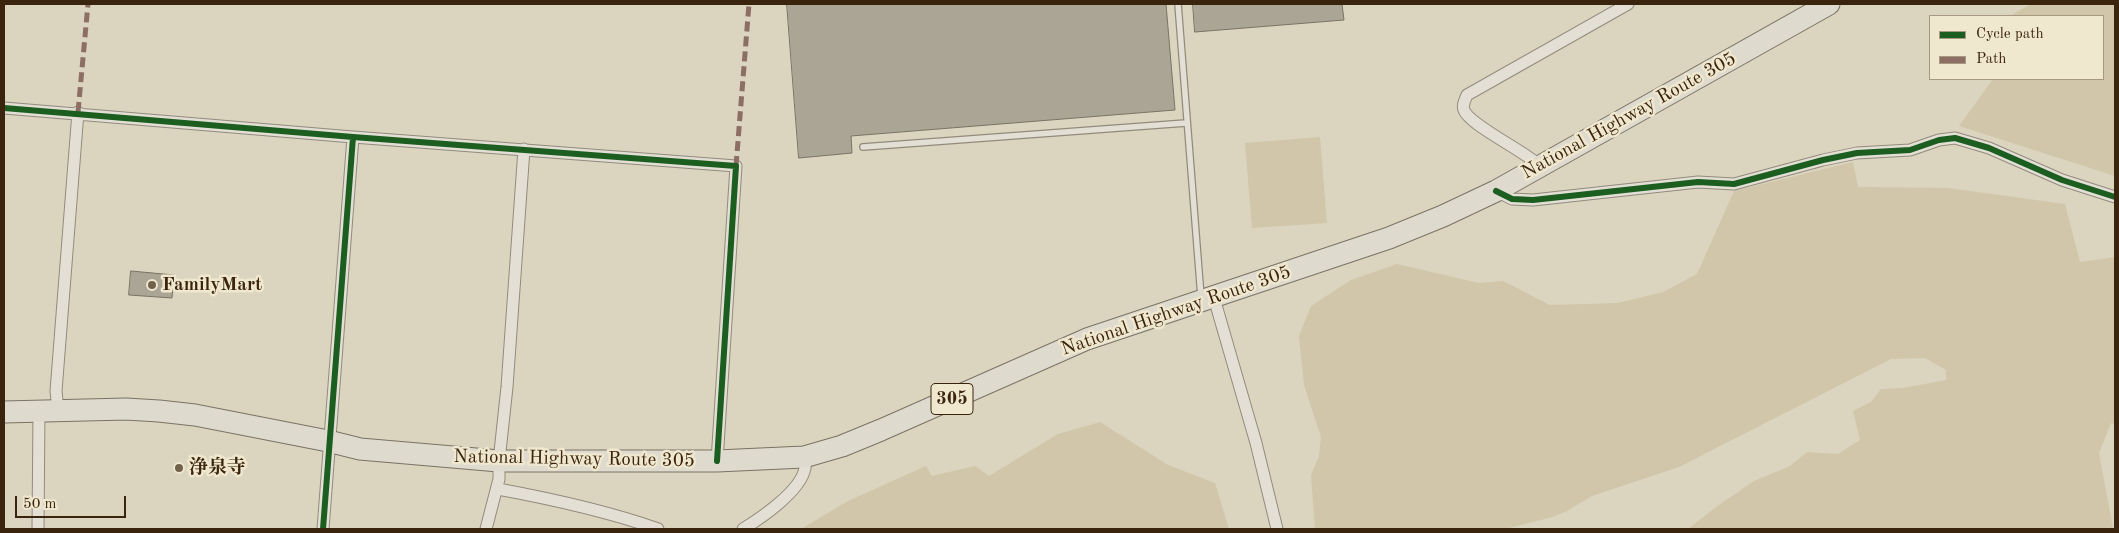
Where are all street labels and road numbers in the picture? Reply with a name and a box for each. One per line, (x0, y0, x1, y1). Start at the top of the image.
street label: National Highway Route 305 (1518, 47, 1740, 185)
street label: National Highway Route 305 (1058, 261, 1294, 361)
road number: 305 (931, 384, 973, 414)
street label: National Highway Route 305 (453, 445, 695, 473)

